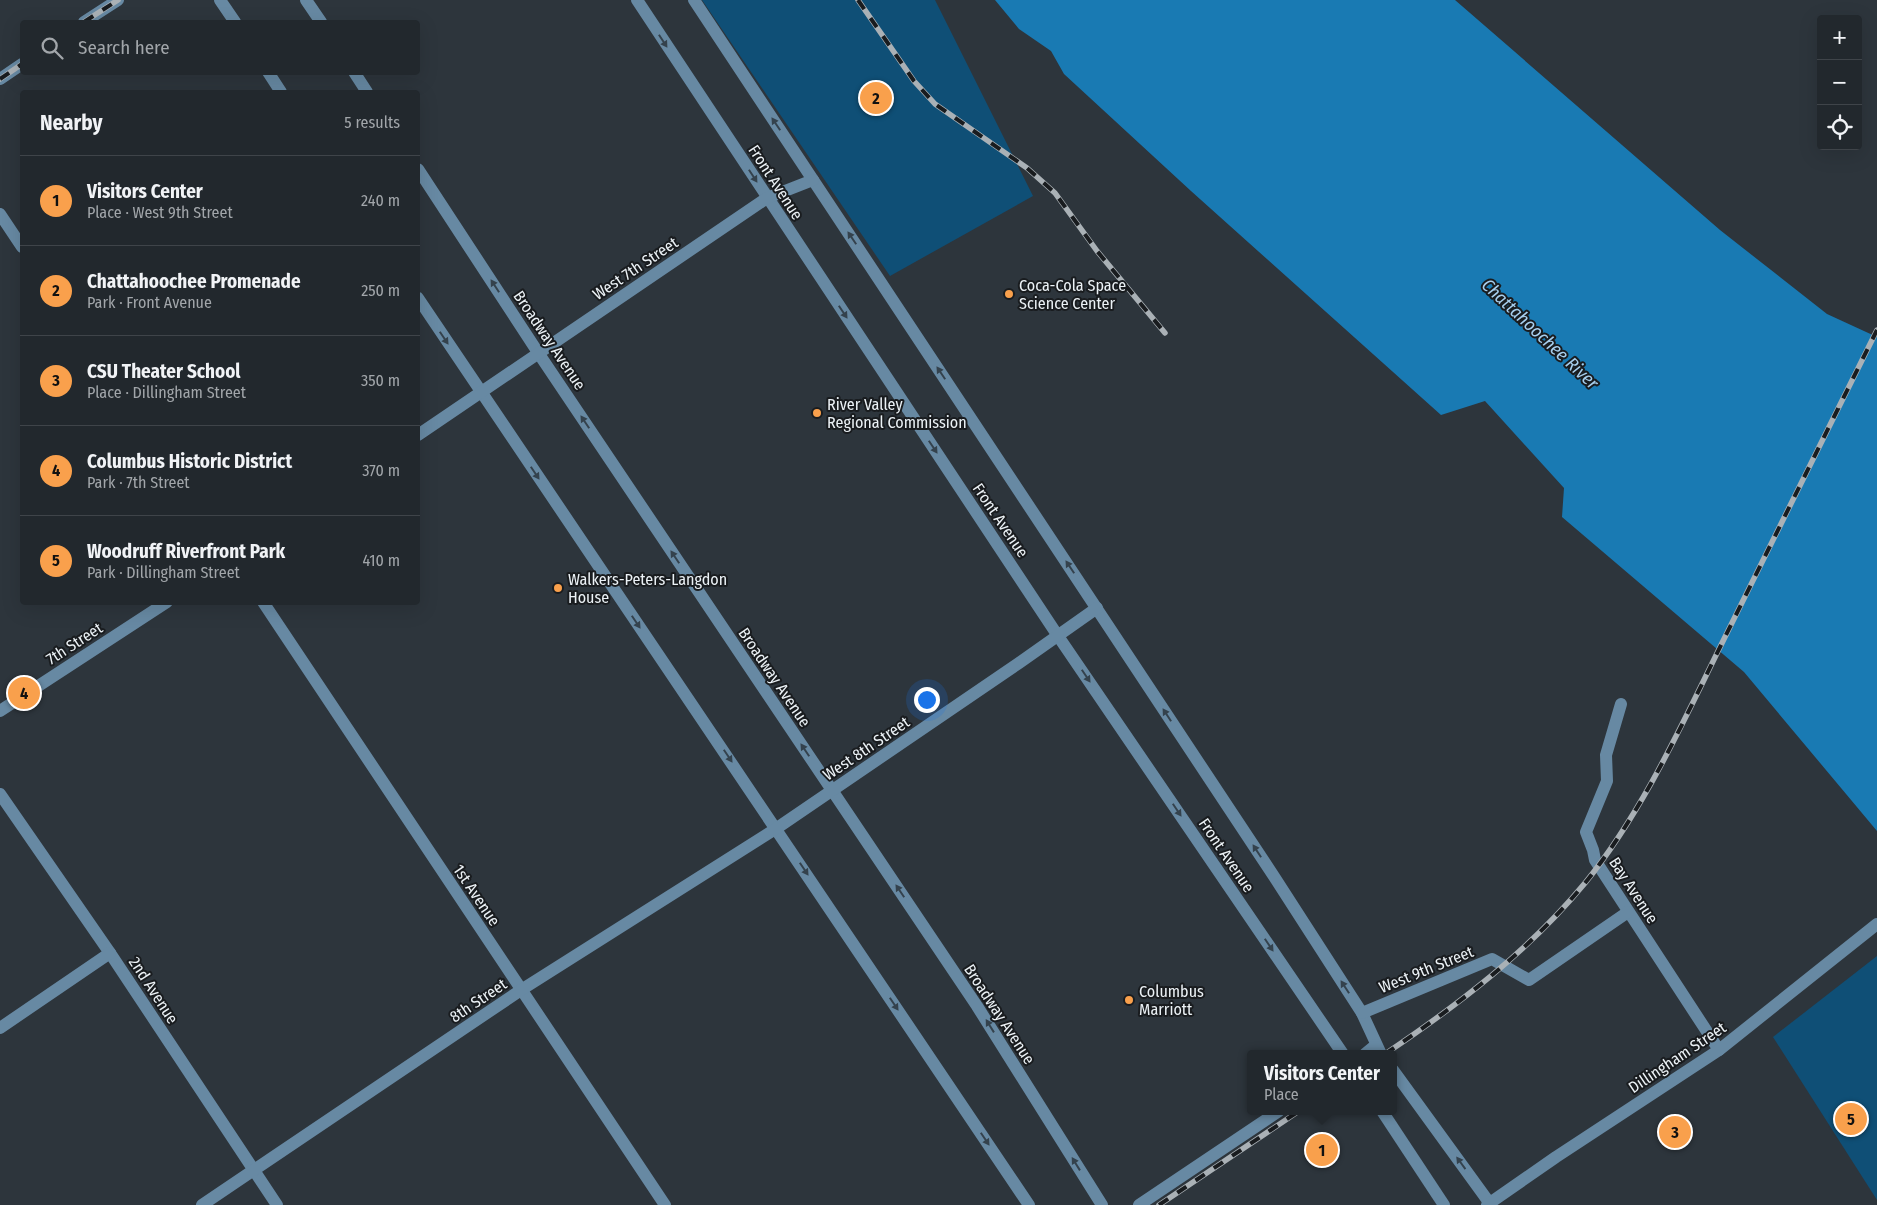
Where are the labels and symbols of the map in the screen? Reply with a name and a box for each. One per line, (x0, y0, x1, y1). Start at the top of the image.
one-way arrow (659, 34, 668, 47)
pin: 2 (860, 79, 892, 117)
one-way arrow (772, 118, 781, 131)
street label: Front Avenue (744, 141, 807, 223)
one-way arrow (748, 170, 758, 183)
one-way arrow (847, 231, 856, 245)
street label: West 7th Street (589, 232, 682, 304)
water label: Chattahoochee River (1477, 274, 1604, 394)
place label: Coca-Cola Space Science Center (1019, 276, 1126, 313)
one-way arrow (490, 280, 500, 293)
street label: Broadway Avenue (509, 287, 590, 394)
marker: Coca-Cola Space Science Center (1003, 288, 1015, 300)
one-way arrow (838, 305, 848, 318)
one-way arrow (440, 331, 449, 345)
one-way arrow (936, 367, 946, 380)
place label: River Valley Regional Commission (827, 395, 967, 432)
marker: River Valley Regional Commission (811, 407, 823, 419)
one-way arrow (580, 415, 590, 429)
one-way arrow (928, 440, 938, 454)
one-way arrow (530, 466, 540, 480)
street label: Front Avenue (969, 480, 1032, 561)
one-way arrow (670, 550, 680, 563)
one-way arrow (1065, 561, 1074, 574)
place label: Walkers-Peters-Langdon House (568, 570, 727, 607)
marker: Walkers-Peters-Langdon House (552, 582, 564, 594)
one-way arrow (631, 615, 641, 629)
street label: 7th Street (43, 618, 107, 669)
street label: Broadway Avenue (734, 624, 815, 731)
one-way arrow (1081, 669, 1091, 683)
pin: 4 (8, 674, 40, 712)
your location (914, 687, 940, 713)
one-way arrow (1163, 708, 1172, 722)
street label: West 8th Street (819, 712, 914, 784)
one-way arrow (800, 743, 810, 757)
one-way arrow (723, 750, 733, 763)
one-way arrow (1173, 804, 1182, 817)
street label: Front Avenue (1195, 815, 1258, 896)
one-way arrow (1252, 844, 1262, 857)
street label: Bay Avenue (1605, 854, 1662, 927)
street label: 1st Avenue (449, 861, 504, 930)
one-way arrow (799, 862, 809, 876)
one-way arrow (895, 884, 904, 898)
one-way arrow (1264, 938, 1274, 952)
street label: West 9th Street (1376, 942, 1477, 997)
street label: 2nd Avenue (125, 953, 182, 1027)
street label: Broadway Avenue (960, 961, 1039, 1068)
street label: 8th Street (446, 974, 511, 1026)
one-way arrow (1341, 980, 1350, 994)
place label: Columbus Marriott (1139, 982, 1204, 1019)
marker: Columbus Marriott (1123, 994, 1135, 1006)
one-way arrow (889, 997, 899, 1010)
street label: Dillingham Street (1625, 1017, 1730, 1097)
one-way arrow (985, 1020, 994, 1033)
pin: 5 (1835, 1100, 1867, 1138)
pin: 3 (1659, 1113, 1691, 1151)
pin: 1 (1306, 1131, 1338, 1169)
one-way arrow (980, 1132, 990, 1145)
one-way arrow (1456, 1156, 1466, 1170)
one-way arrow (1071, 1157, 1081, 1170)

